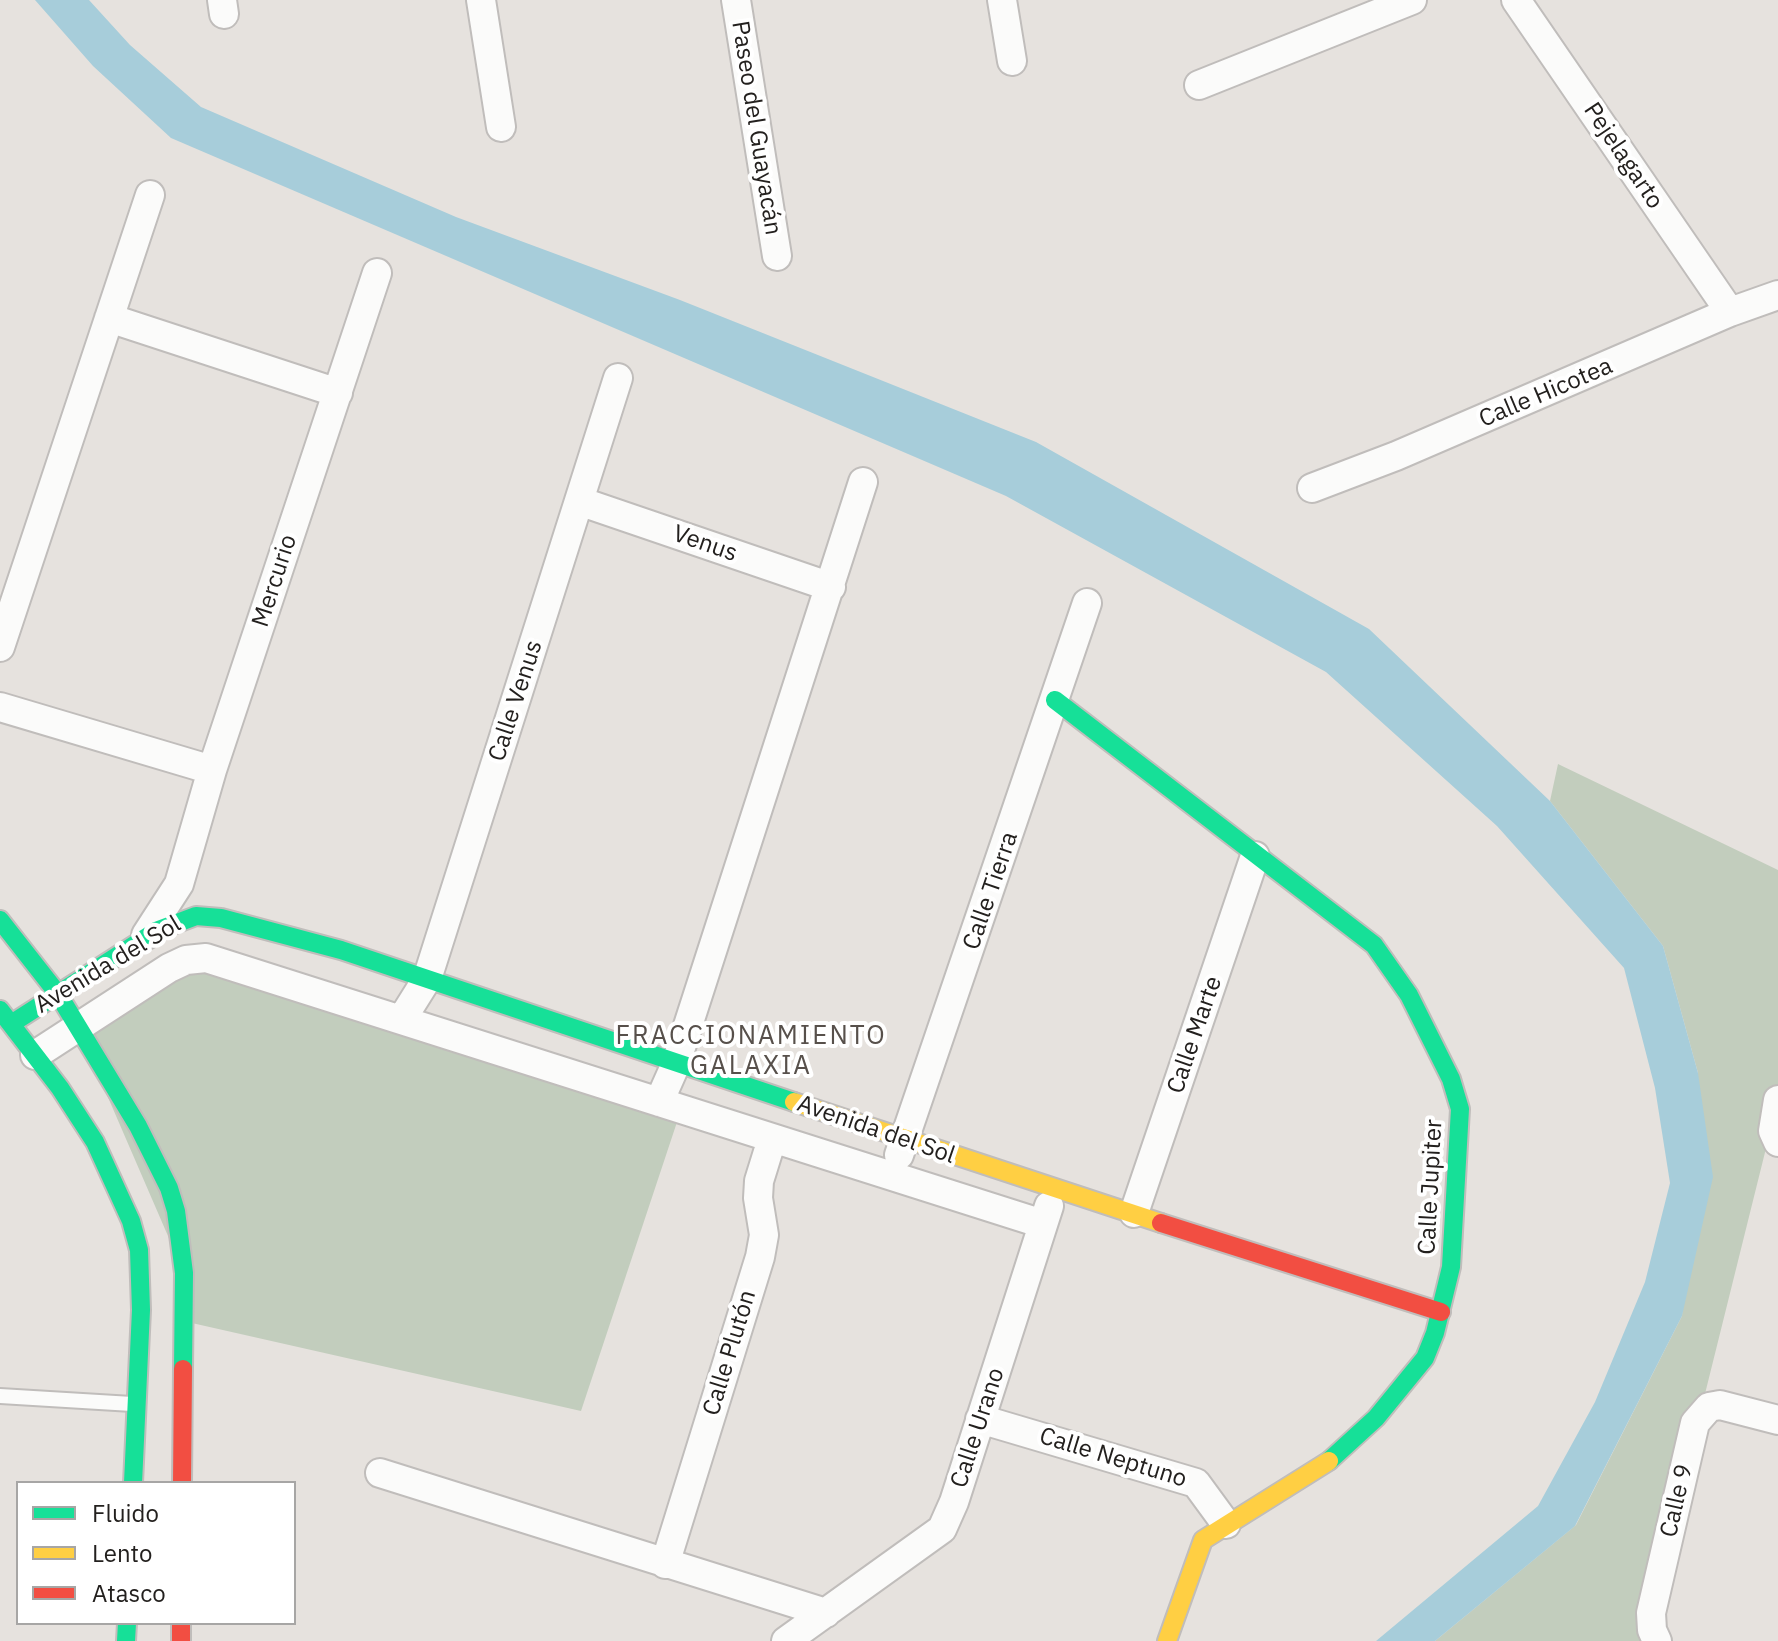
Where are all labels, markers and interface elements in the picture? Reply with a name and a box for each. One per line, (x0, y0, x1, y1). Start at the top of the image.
street label: Paseo del Guayacán (725, 19, 787, 237)
street label: Pejelagarto (1577, 97, 1669, 215)
street label: Calle Hicotea (1475, 352, 1617, 434)
street label: Venus (669, 520, 741, 568)
street label: Mercurio (247, 531, 303, 631)
street label: Calle Venus (483, 637, 549, 765)
street label: Calle Tierra (957, 828, 1025, 954)
street label: Avenida del Sol (30, 910, 186, 1020)
street label: Calle Marte (1161, 973, 1229, 1097)
district label: FRACCIONAMIENTO GALAXIA (615, 1020, 887, 1082)
street label: Avenida del Sol (793, 1090, 959, 1170)
street label: Calle Jupiter (1413, 1119, 1449, 1255)
street label: Calle Plutón (697, 1287, 763, 1419)
street label: Calle Urano (945, 1364, 1011, 1492)
street label: Calle Neptuno (1036, 1422, 1190, 1494)
street label: Calle 9 (1655, 1462, 1699, 1540)
legend (16, 1481, 296, 1625)
text: Fluido (92, 1497, 159, 1529)
text: Lento (92, 1537, 152, 1569)
text: Atasco (92, 1577, 166, 1609)

